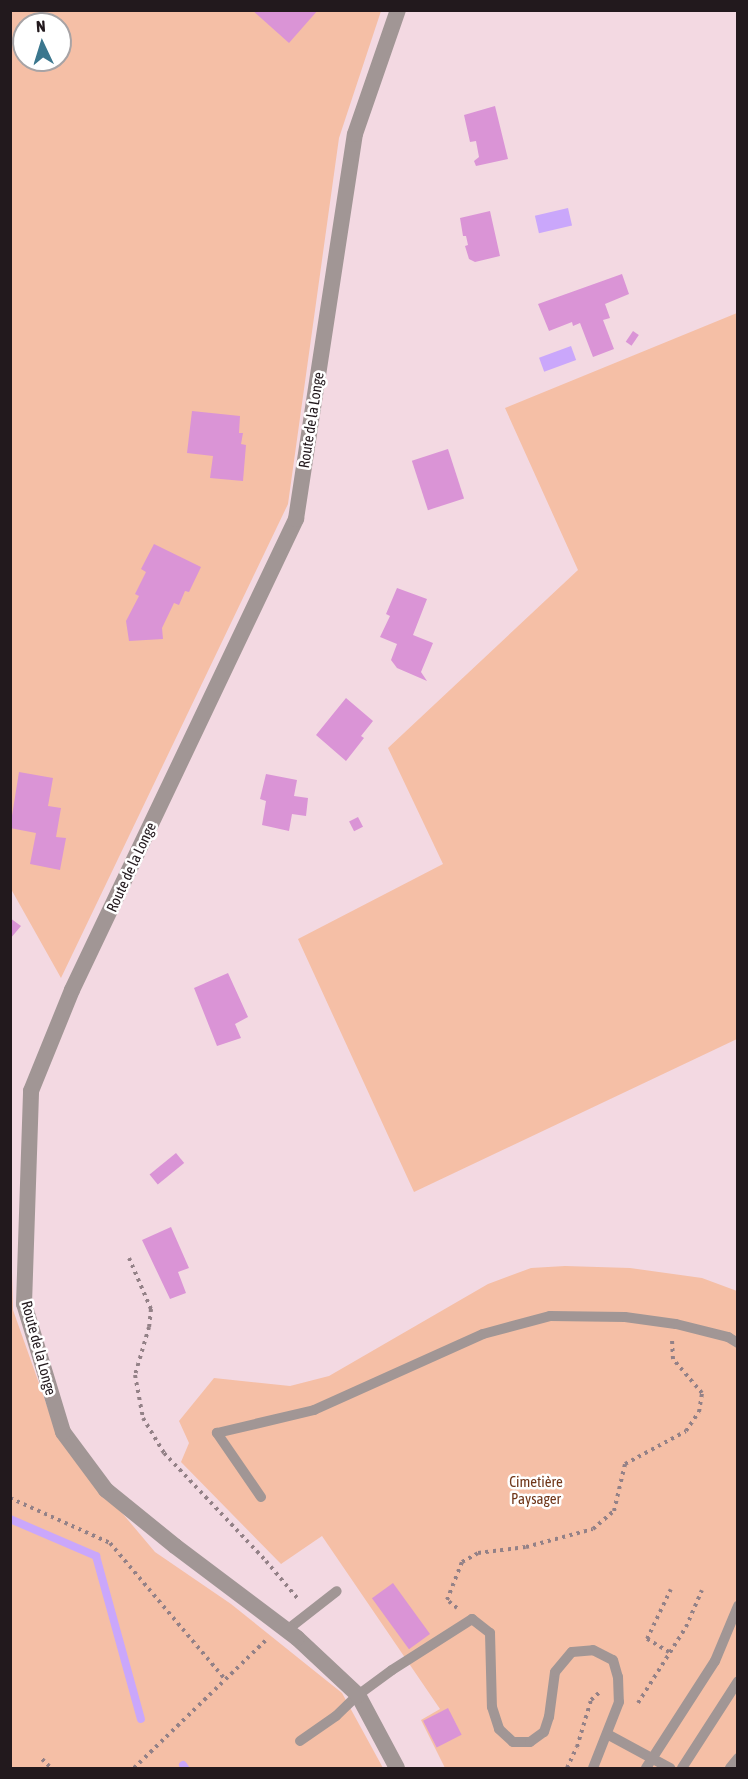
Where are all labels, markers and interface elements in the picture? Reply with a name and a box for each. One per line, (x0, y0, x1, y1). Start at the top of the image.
north arrow (12, 12, 72, 72)
text: N (36, 17, 46, 35)
street label: Route de la Longe (295, 371, 327, 469)
street label: Route de la Longe (102, 819, 160, 915)
street label: Route de la Longe (18, 1299, 60, 1397)
park label: Cimetière Paysager (509, 1472, 563, 1507)

